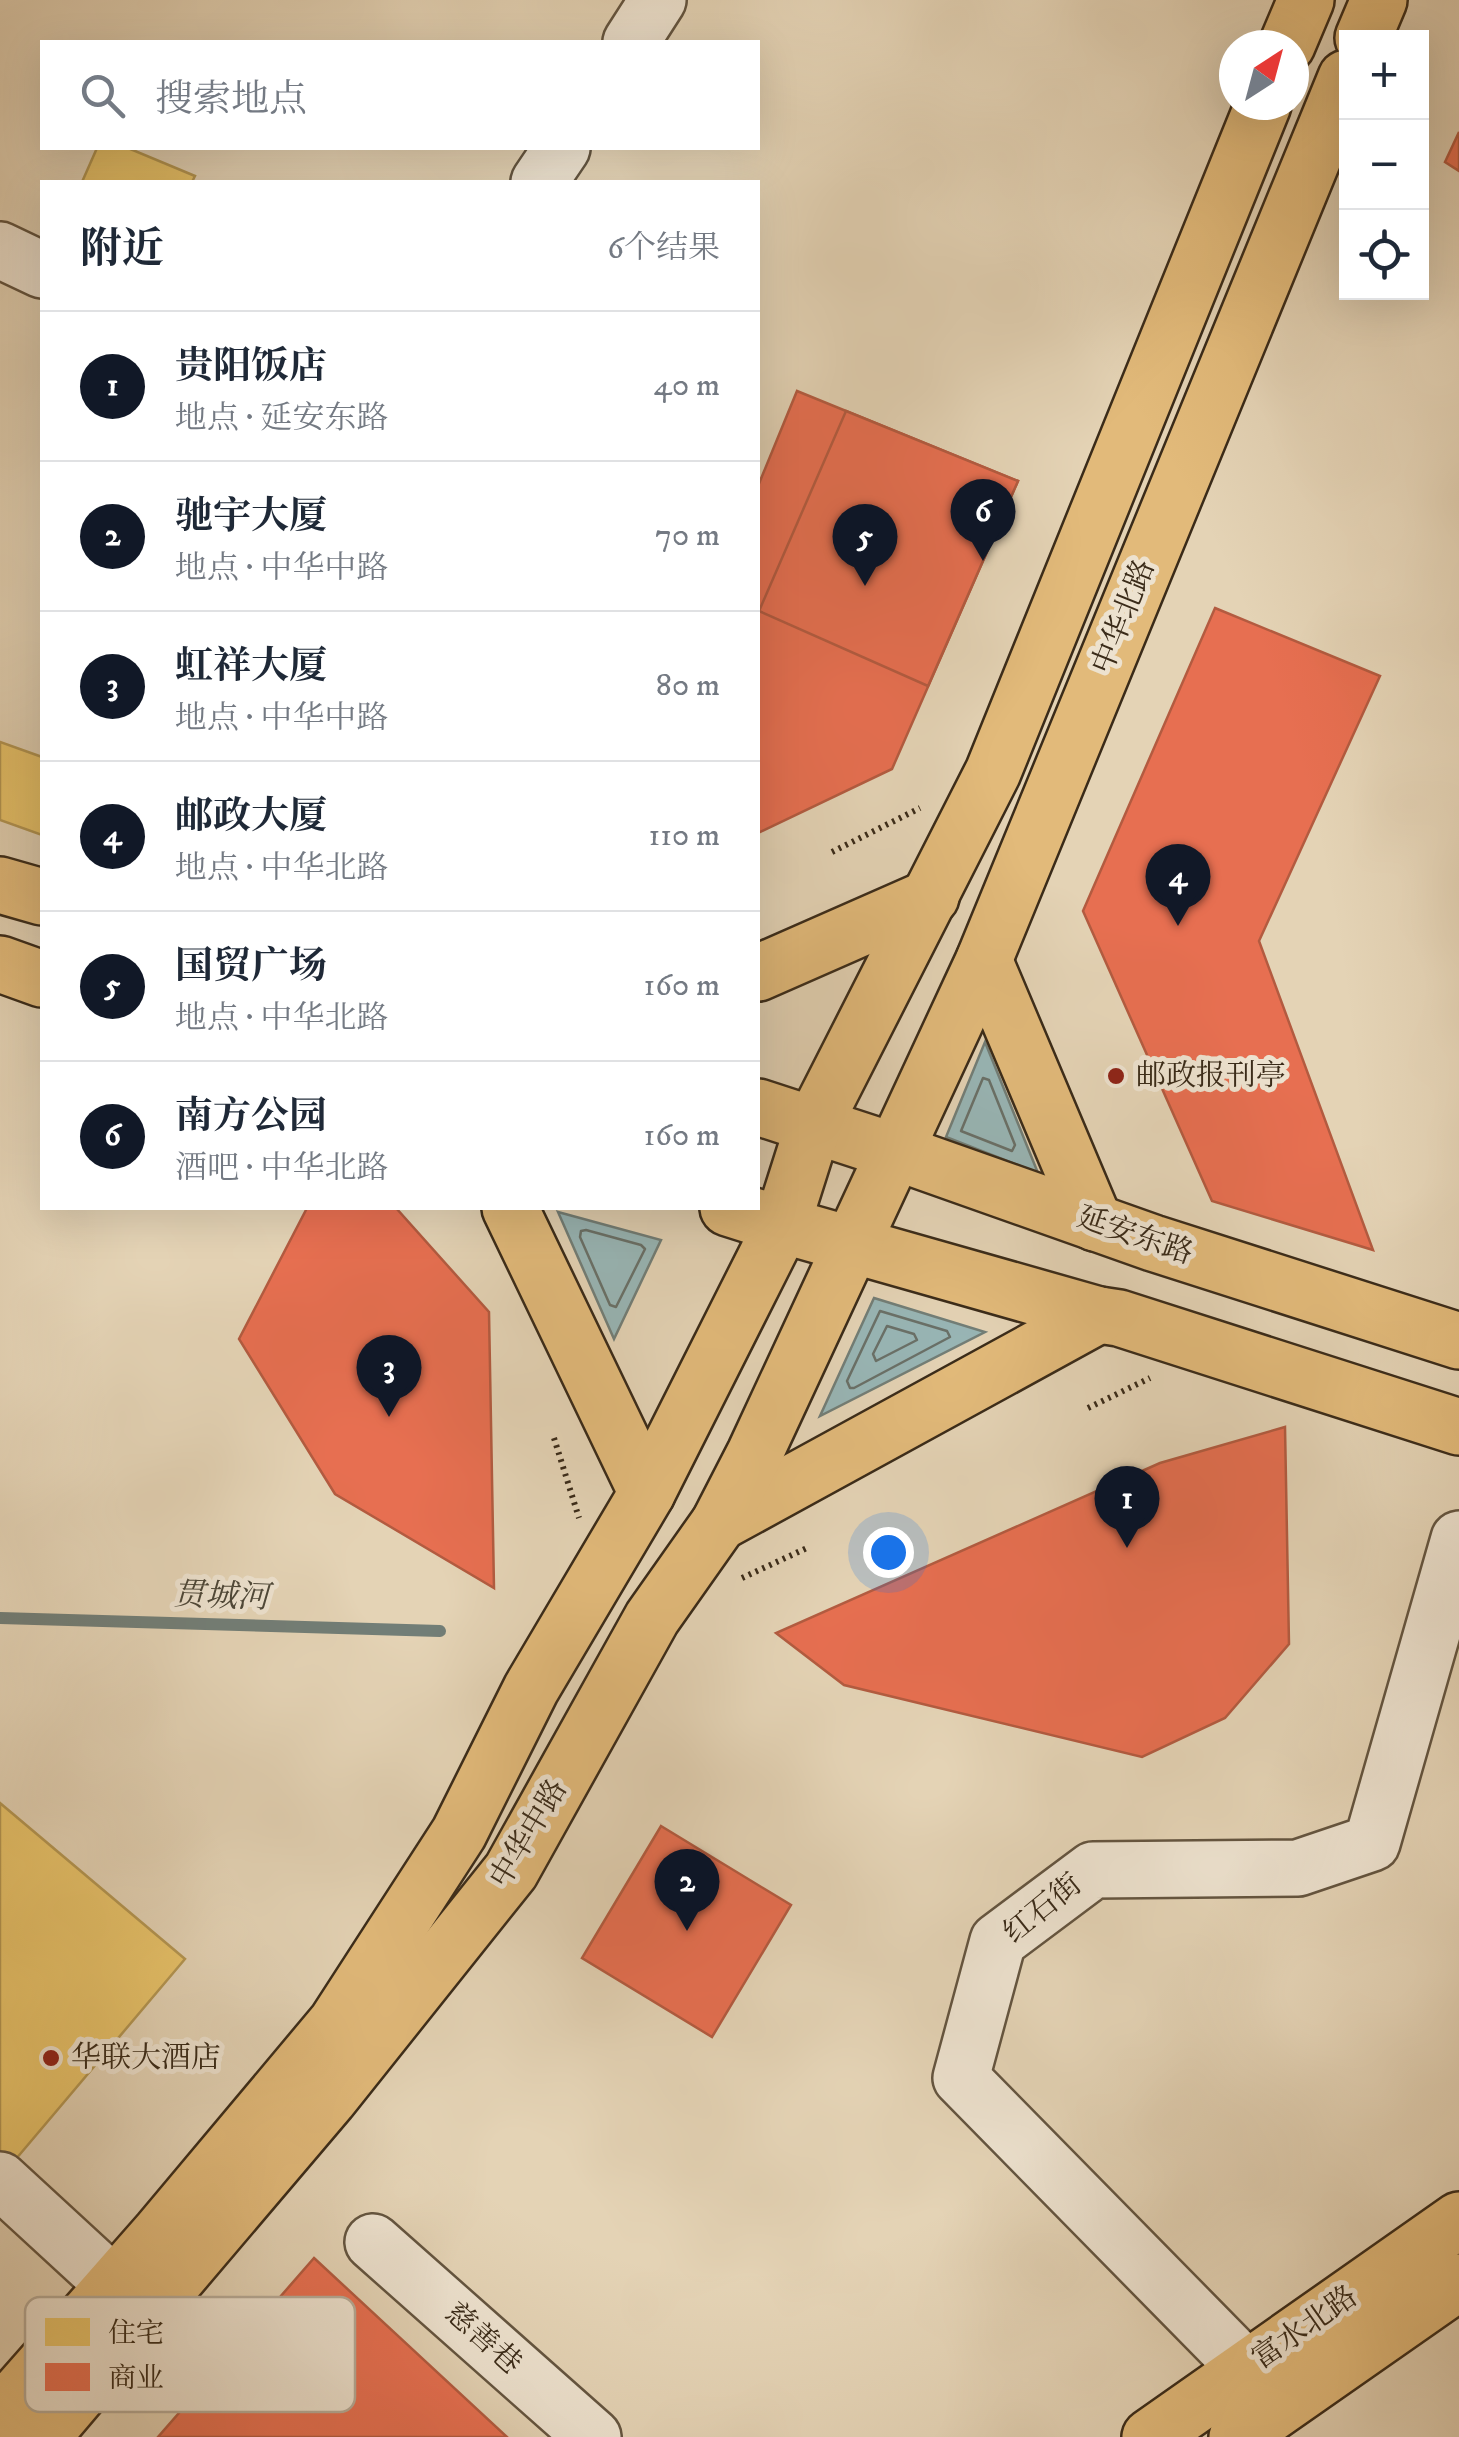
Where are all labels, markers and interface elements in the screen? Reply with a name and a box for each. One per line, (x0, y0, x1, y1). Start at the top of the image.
north arrow (1219, 30, 1309, 120)
map controls (1339, 30, 1429, 300)
button: + (1339, 30, 1429, 120)
search box (40, 40, 760, 150)
icon: search (75, 68, 130, 123)
text: 搜索地点 (155, 76, 307, 124)
button: − (1339, 120, 1429, 210)
button: locate (1339, 210, 1429, 300)
text: 附近 (80, 224, 164, 276)
text: 6个结果 (607, 229, 720, 269)
text: 贵阳饭店 (175, 343, 327, 391)
text: 1 (107, 366, 118, 406)
text: 40 m (653, 366, 720, 406)
text: 地点 · 延安东路 (175, 399, 388, 439)
pin: 6 (950, 478, 1016, 561)
text: 驰宇大厦 (175, 493, 327, 541)
pin: 5 (832, 504, 898, 586)
text: 2 (105, 516, 120, 556)
text: 70 m (655, 516, 720, 556)
text: 地点 · 中华中路 (175, 549, 388, 589)
street label: 中华北路 (1084, 554, 1164, 680)
text: 虹祥大厦 (175, 643, 327, 691)
text: 3 (107, 666, 118, 706)
text: 80 m (656, 666, 720, 706)
text: 地点 · 中华中路 (175, 699, 388, 739)
text: 邮政大厦 (175, 793, 327, 841)
text: 4 (103, 816, 122, 856)
text: 110 m (648, 816, 720, 856)
pin: 4 (1146, 844, 1210, 926)
text: 地点 · 中华北路 (175, 849, 388, 889)
text: 国贸广场 (175, 943, 327, 991)
text: 5 (105, 966, 120, 1006)
text: 160 m (644, 966, 720, 1006)
text: 地点 · 中华北路 (175, 999, 388, 1039)
place label: 邮政报刊亭 (1136, 1058, 1286, 1095)
marker: 邮政报刊亭 (1105, 1065, 1127, 1087)
text: 南方公园 (175, 1093, 327, 1141)
text: 6 (104, 1116, 121, 1156)
text: 160 m (644, 1116, 720, 1156)
text: 酒吧 · 中华北路 (175, 1149, 388, 1189)
street label: 延安东路 (1072, 1199, 1198, 1273)
pin: 3 (356, 1334, 422, 1417)
pin: 1 (1094, 1466, 1160, 1548)
your location (863, 1527, 914, 1578)
water label: 贯城河 (172, 1575, 275, 1619)
street label: 中华中路 (482, 1773, 576, 1895)
pin: 2 (654, 1848, 720, 1931)
street label: 红石街 (996, 1866, 1090, 1952)
place label: 华联大酒店 (71, 2040, 221, 2077)
marker: 华联大酒店 (40, 2047, 62, 2069)
street label: 富水北路 (1245, 2278, 1365, 2378)
street label: 慈善巷 (437, 2295, 529, 2383)
legend (25, 2297, 355, 2412)
text: 住宅 (108, 2316, 164, 2351)
text: 商业 (108, 2361, 164, 2396)

